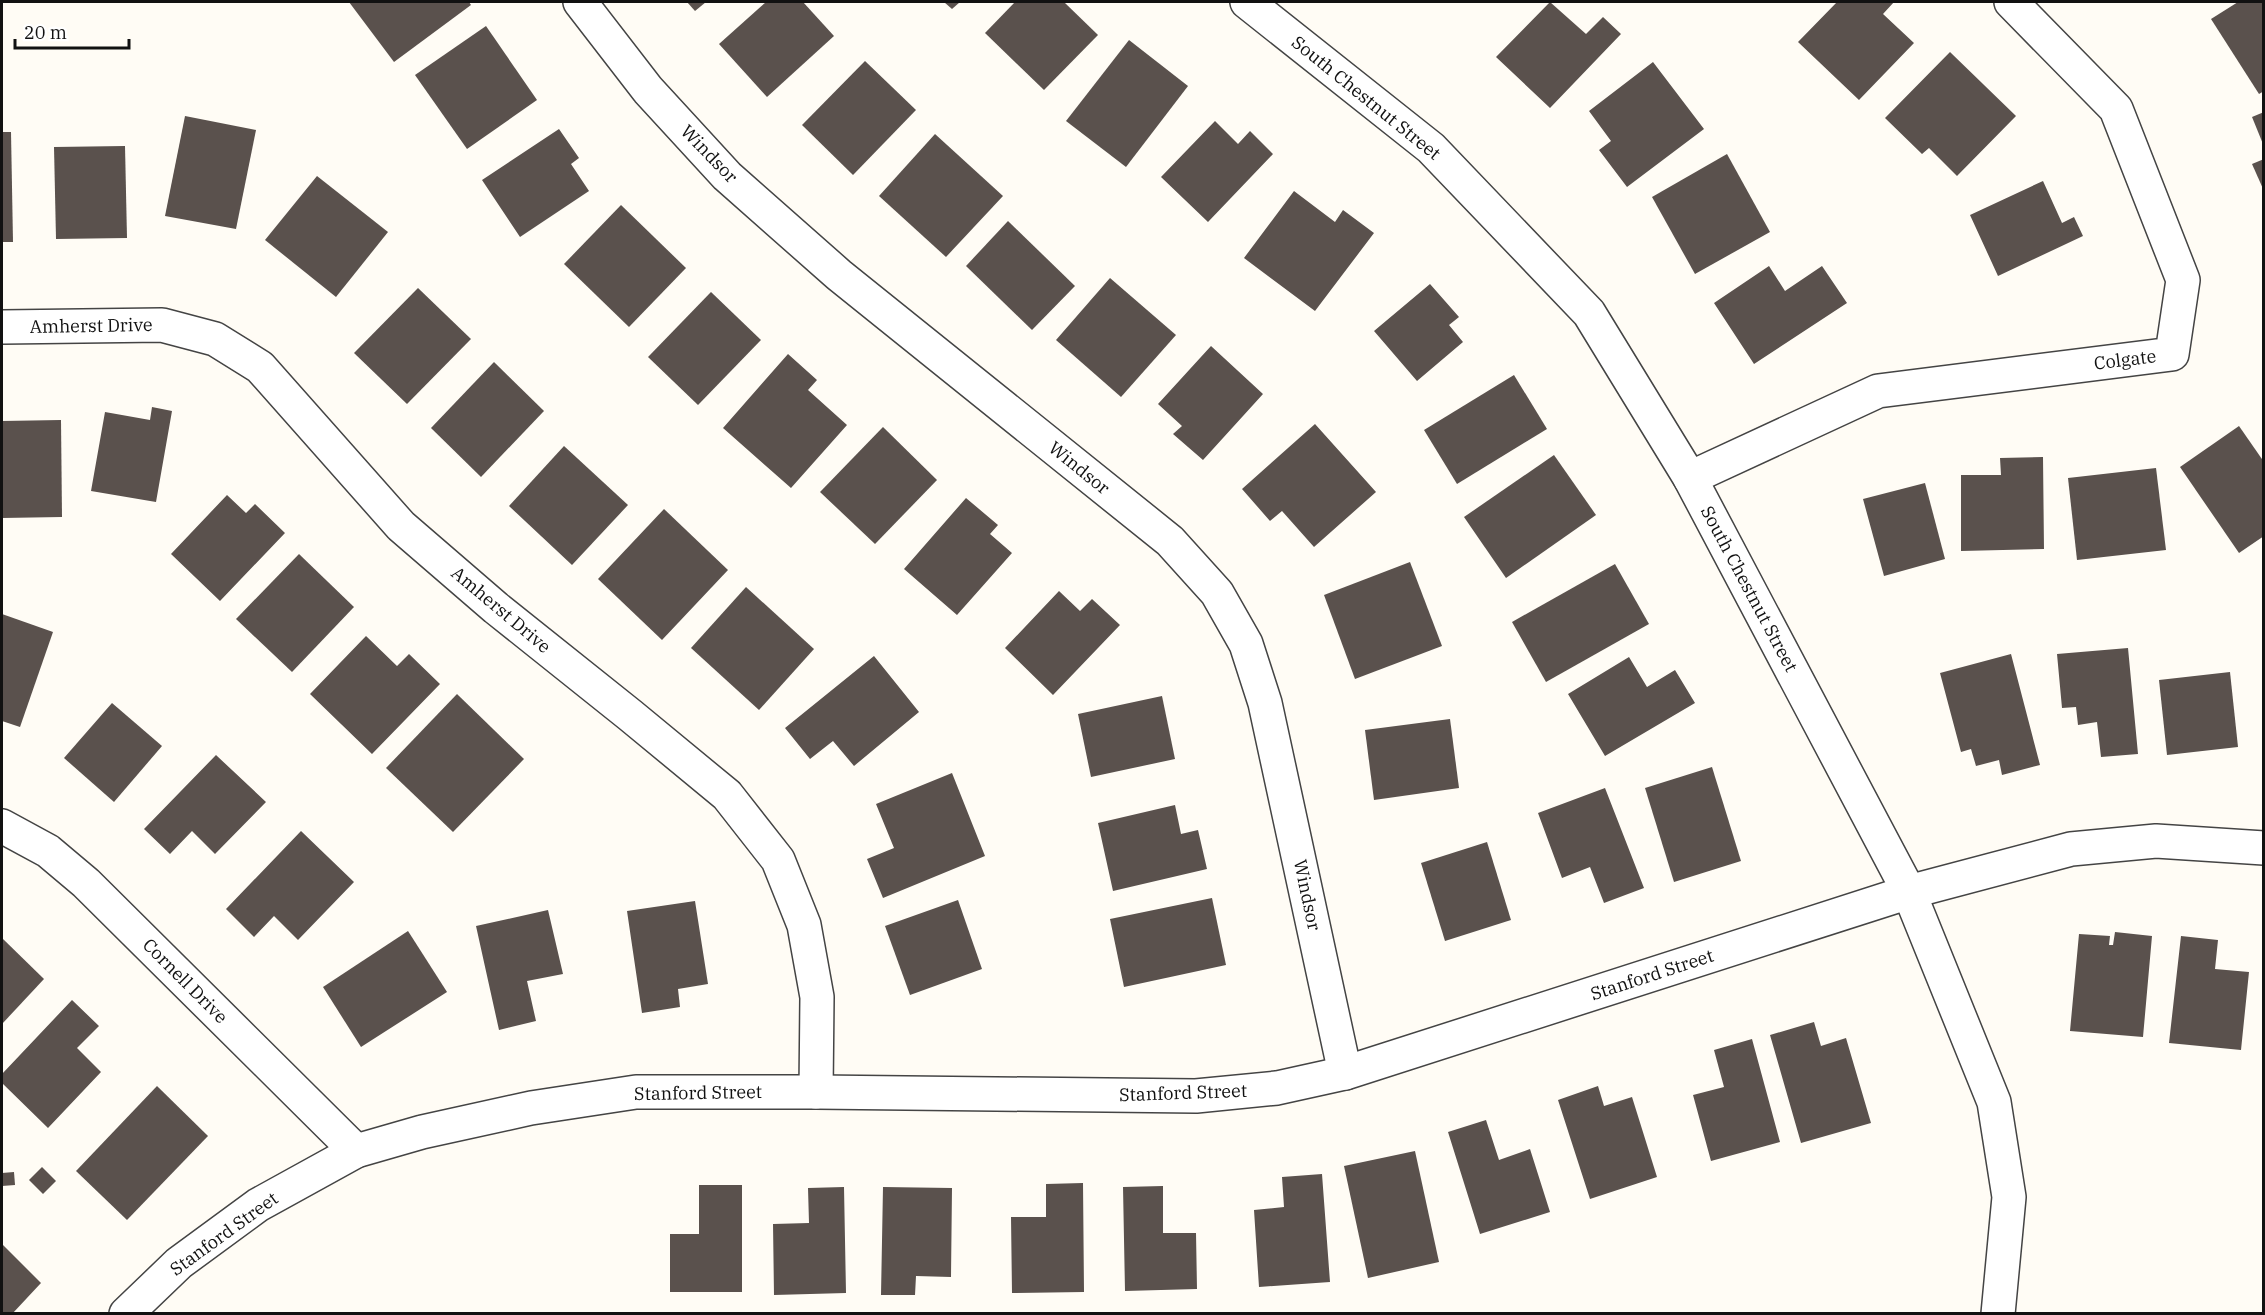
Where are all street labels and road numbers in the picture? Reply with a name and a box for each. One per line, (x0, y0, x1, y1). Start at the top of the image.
street label: South Chestnut Street (1287, 30, 1445, 165)
street label: Windsor (676, 120, 743, 188)
street label: Amherst Drive (29, 313, 153, 338)
street label: Colgate (2093, 344, 2157, 375)
street label: Windsor (1044, 436, 1115, 499)
street label: South Chestnut Street (1696, 502, 1803, 676)
street label: Amherst Drive (447, 561, 556, 658)
street label: Windsor (1289, 857, 1326, 933)
street label: Cornell Drive (138, 933, 233, 1028)
street label: Stanford Street (1587, 944, 1716, 1005)
street label: Stanford Street (1119, 1079, 1247, 1106)
street label: Stanford Street (634, 1080, 762, 1105)
street label: Stanford Street (165, 1187, 282, 1281)

